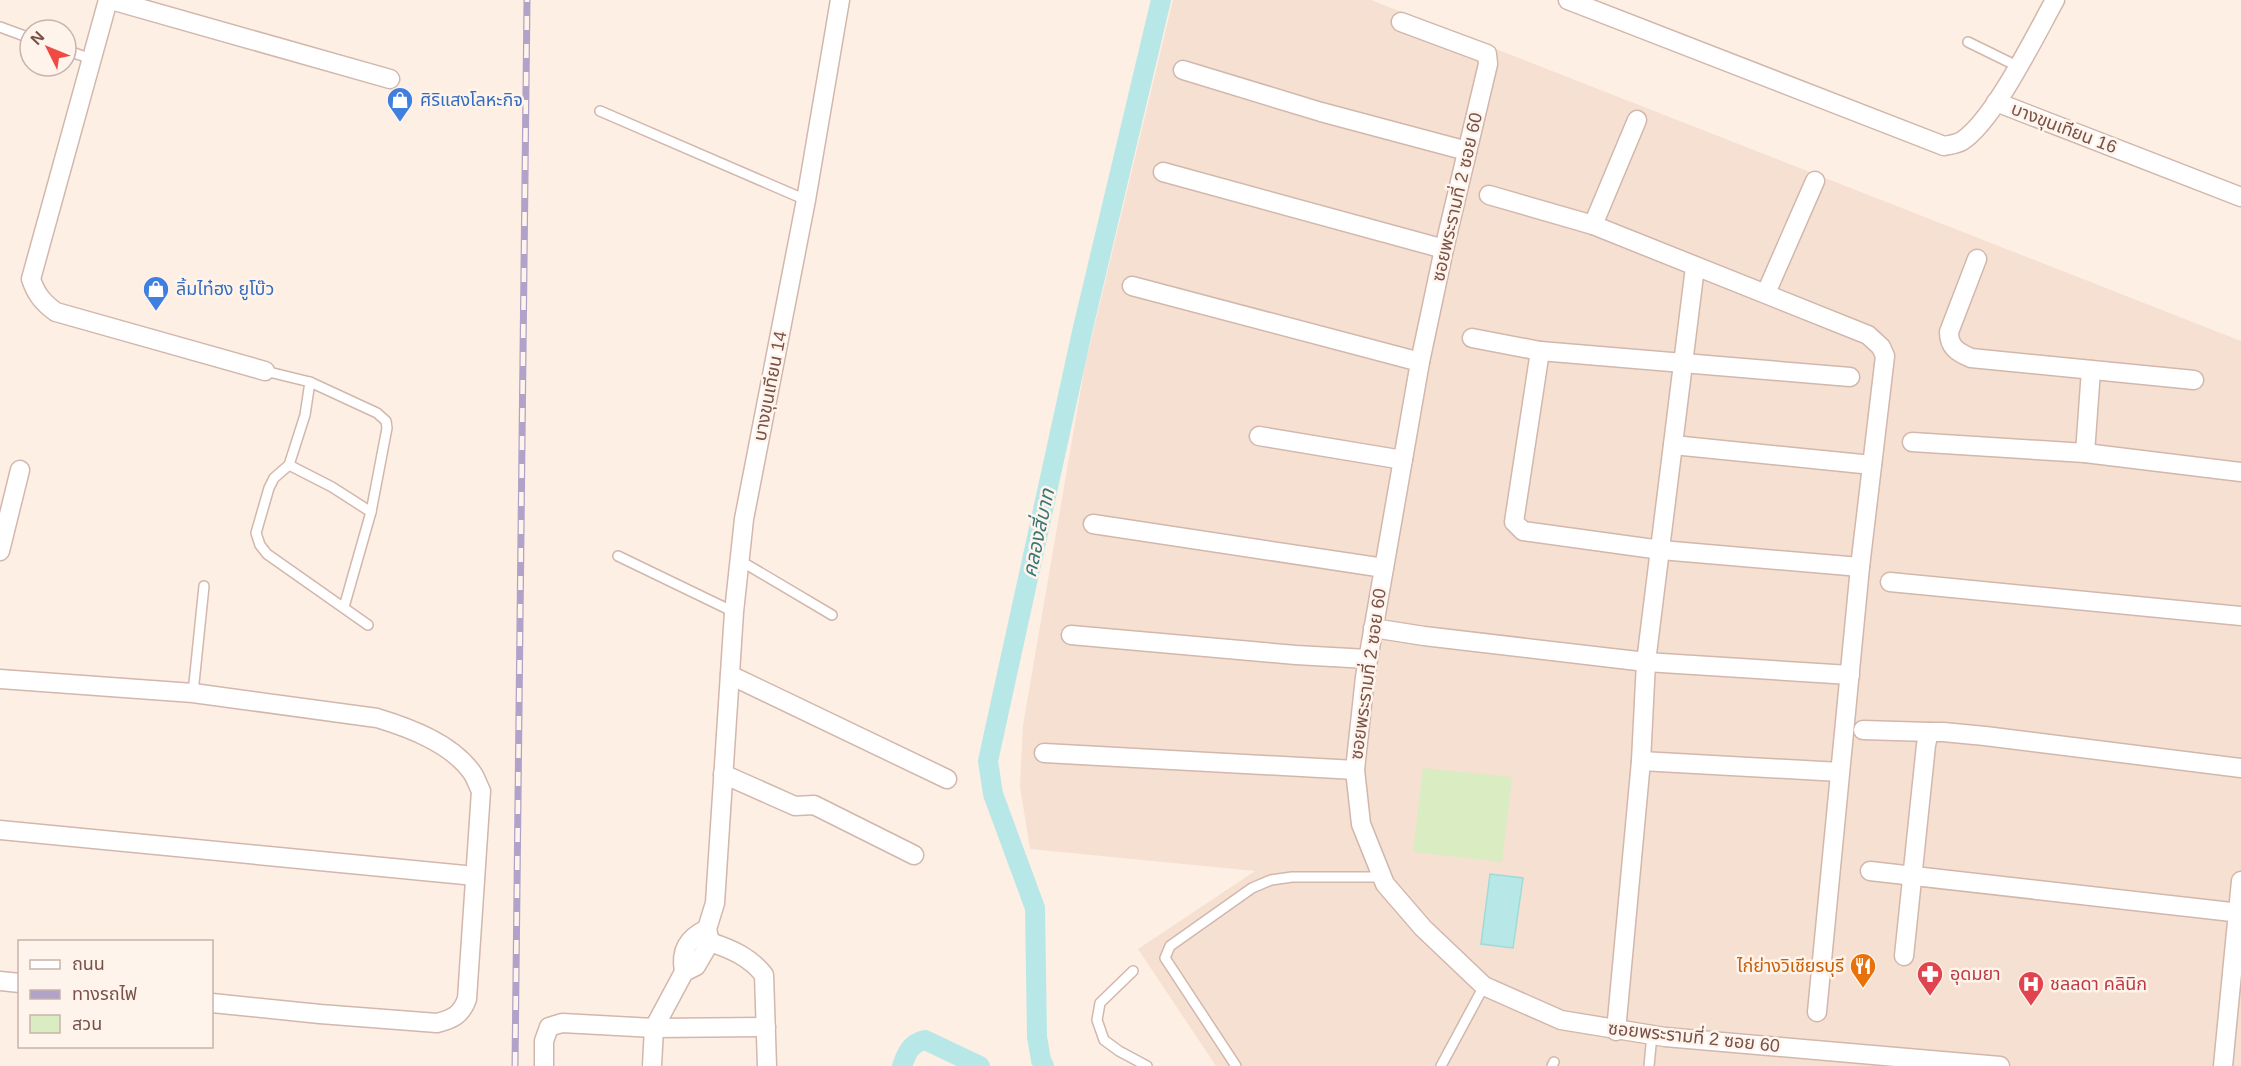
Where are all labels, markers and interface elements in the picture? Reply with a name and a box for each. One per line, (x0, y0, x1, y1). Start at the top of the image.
north arrow (18, 18, 78, 78)
text: N (27, 28, 48, 48)
shop icon: ศิริแสงโลหะกิจ (385, 85, 415, 123)
place label: ศิริแสงโลหะกิจ (420, 90, 523, 110)
street label: บางขุนเทียน 16 (2008, 99, 2120, 158)
street label: ซอยพระรามที่ 2 ซอย 60 (1425, 110, 1486, 283)
shop icon: ลิ้มไท๋ฮง ยูโบ๊ว (141, 274, 171, 312)
place label: ลิ้มไท๋ฮง ยูโบ๊ว (176, 277, 274, 301)
street label: บางขุนเทียน 14 (750, 329, 791, 443)
water label: คลองสี่บาท (1015, 485, 1058, 579)
street label: ซอยพระรามที่ 2 ซอย 60 (1343, 587, 1390, 761)
legend (18, 940, 213, 1048)
restaurant icon: ไก่ย่างวิเชียรบุรี (1848, 951, 1878, 989)
text: ถนน (72, 954, 105, 974)
place label: ไก่ย่างวิเชียรบุรี (1736, 956, 1844, 977)
pharmacy icon: อุดมยา (1915, 959, 1945, 997)
place label: อุดมยา (1950, 964, 2000, 985)
hospital icon: ชลลดา คลินิก (2016, 969, 2046, 1007)
place label: ชลลดา คลินิก (2050, 974, 2147, 994)
text: ทางรถไฟ (72, 984, 137, 1004)
text: สวน (72, 1014, 102, 1034)
street label: ซอยพระรามที่ 2 ซอย 60 (1607, 1015, 1781, 1056)

